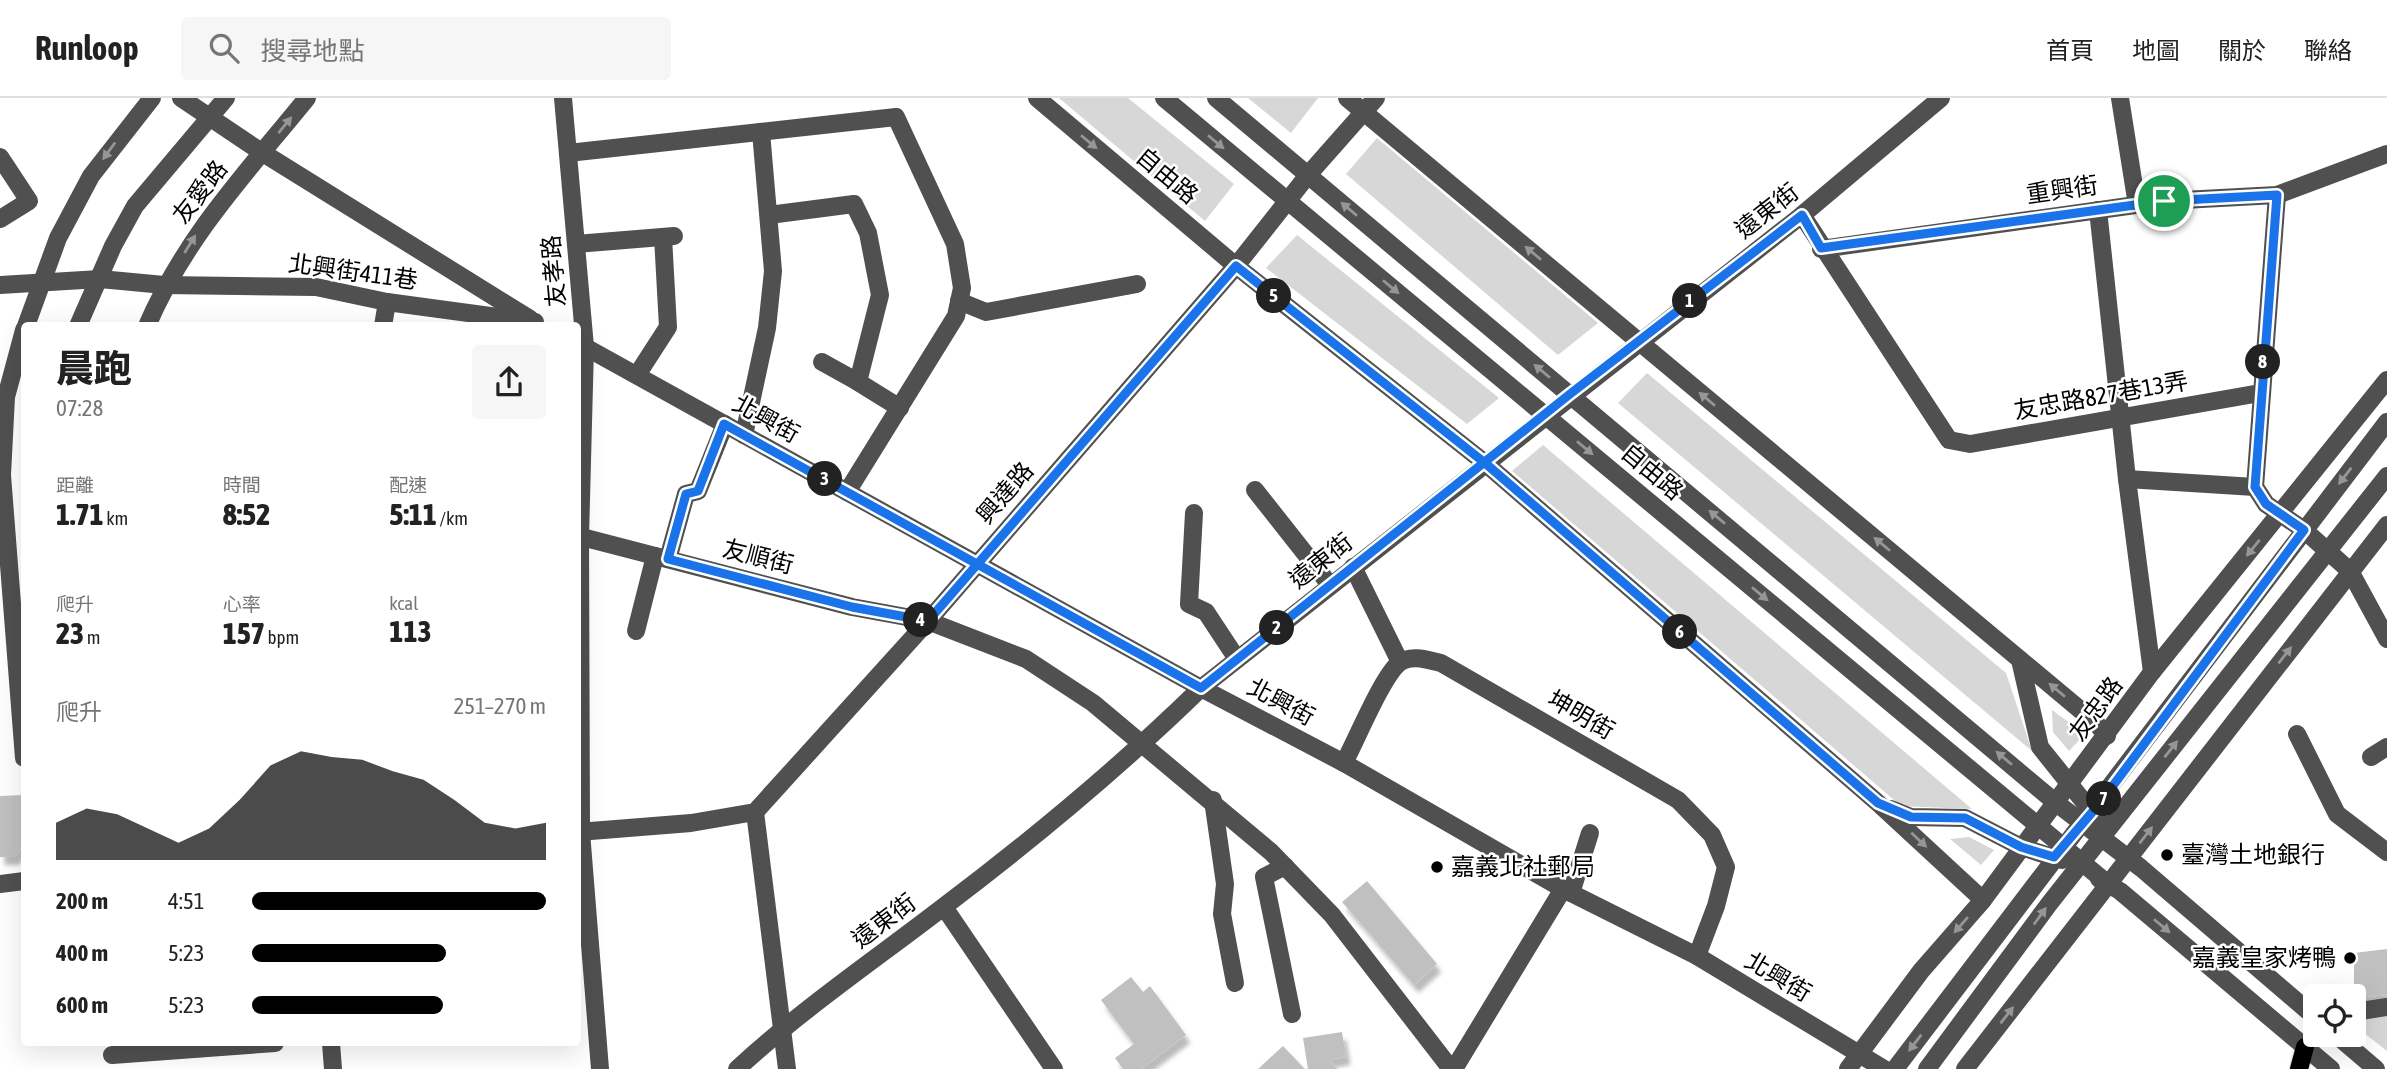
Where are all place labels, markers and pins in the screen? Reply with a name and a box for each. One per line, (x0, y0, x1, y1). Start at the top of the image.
pin (2134, 171, 2194, 231)
pin: 5 (1256, 278, 1292, 314)
pin: 1 (1672, 284, 1708, 318)
pin: 8 (2246, 344, 2280, 380)
pin: 3 (808, 462, 842, 496)
pin: 4 (904, 602, 939, 638)
pin: 2 (1260, 610, 1294, 646)
pin: 6 (1662, 614, 1698, 650)
pin: 7 (2086, 782, 2122, 816)
place label: 臺灣土地銀行 (2181, 841, 2325, 868)
marker: 臺灣土地銀行 (2159, 847, 2175, 863)
place label: 嘉義北社郵局 (1451, 853, 1595, 880)
marker: 嘉義北社郵局 (1429, 859, 1445, 875)
place label: 嘉義皇家烤鴨 (2192, 944, 2336, 971)
marker: 嘉義皇家烤鴨 (2342, 950, 2358, 966)

